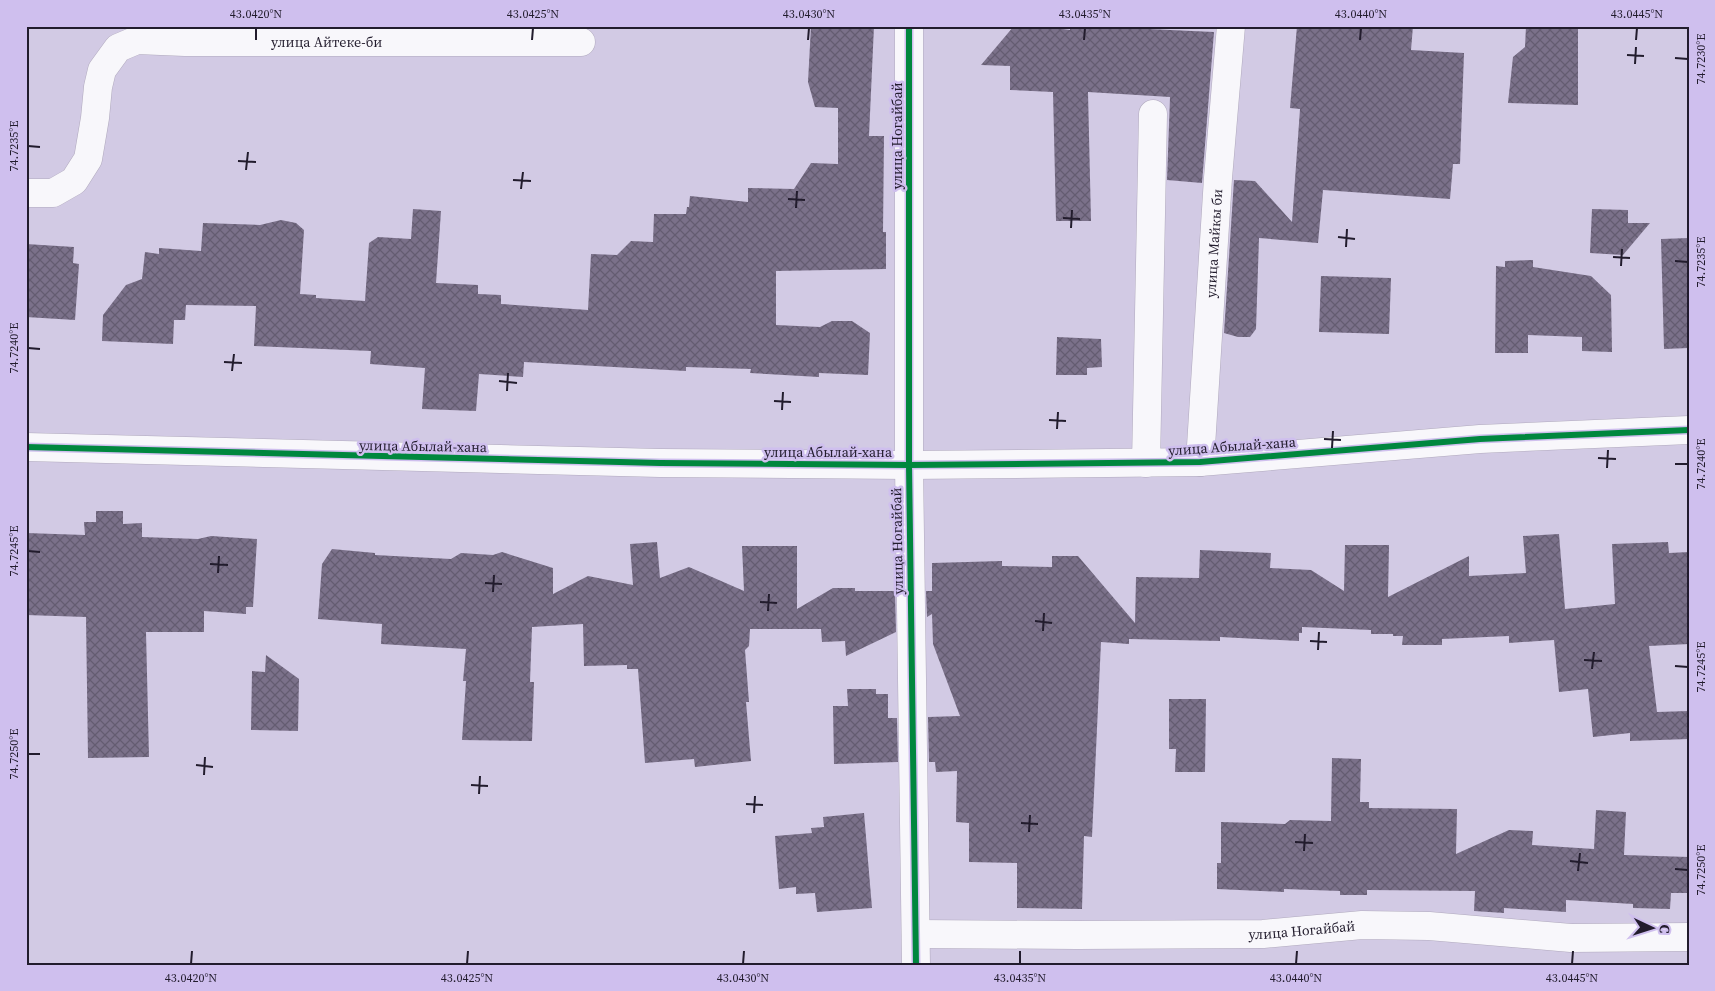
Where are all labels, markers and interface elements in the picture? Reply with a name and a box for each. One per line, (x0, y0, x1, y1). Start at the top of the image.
text: 43.0420°N (230, 6, 282, 22)
text: 43.0425°N (507, 6, 559, 22)
text: 43.0430°N (783, 6, 835, 22)
text: 43.0435°N (1059, 6, 1111, 22)
text: 43.0440°N (1335, 6, 1387, 22)
text: 43.0445°N (1611, 6, 1663, 22)
street label: улица Айтеке-би (271, 32, 382, 52)
text: 74.7230°E (1693, 34, 1709, 84)
street label: улица Ногайбай (887, 83, 907, 190)
text: 74.7235°E (6, 121, 22, 171)
street label: улица Майкы би (1200, 188, 1227, 299)
text: 74.7235°E (1693, 237, 1709, 287)
text: 74.7240°E (6, 323, 22, 373)
street label: улица Абылай-хана (1167, 431, 1297, 460)
street label: улица Абылай-хана (359, 435, 488, 457)
text: 74.7240°E (1693, 439, 1709, 489)
street label: улица Абылай-хана (764, 442, 893, 462)
street label: улица Ногайбай (886, 487, 908, 595)
text: 74.7245°E (6, 526, 22, 576)
text: 74.7245°E (1693, 642, 1709, 692)
text: 74.7250°E (6, 729, 22, 779)
text: 74.7250°E (1693, 845, 1709, 895)
north arrow (1628, 904, 1678, 954)
street label: улица Ногайбай (1248, 916, 1356, 944)
text: С (1655, 924, 1675, 934)
text: 43.0420°N (165, 970, 217, 986)
text: 43.0425°N (441, 970, 493, 986)
text: 43.0430°N (717, 970, 769, 986)
text: 43.0435°N (994, 970, 1046, 986)
text: 43.0440°N (1270, 970, 1322, 986)
text: 43.0445°N (1546, 970, 1598, 986)

